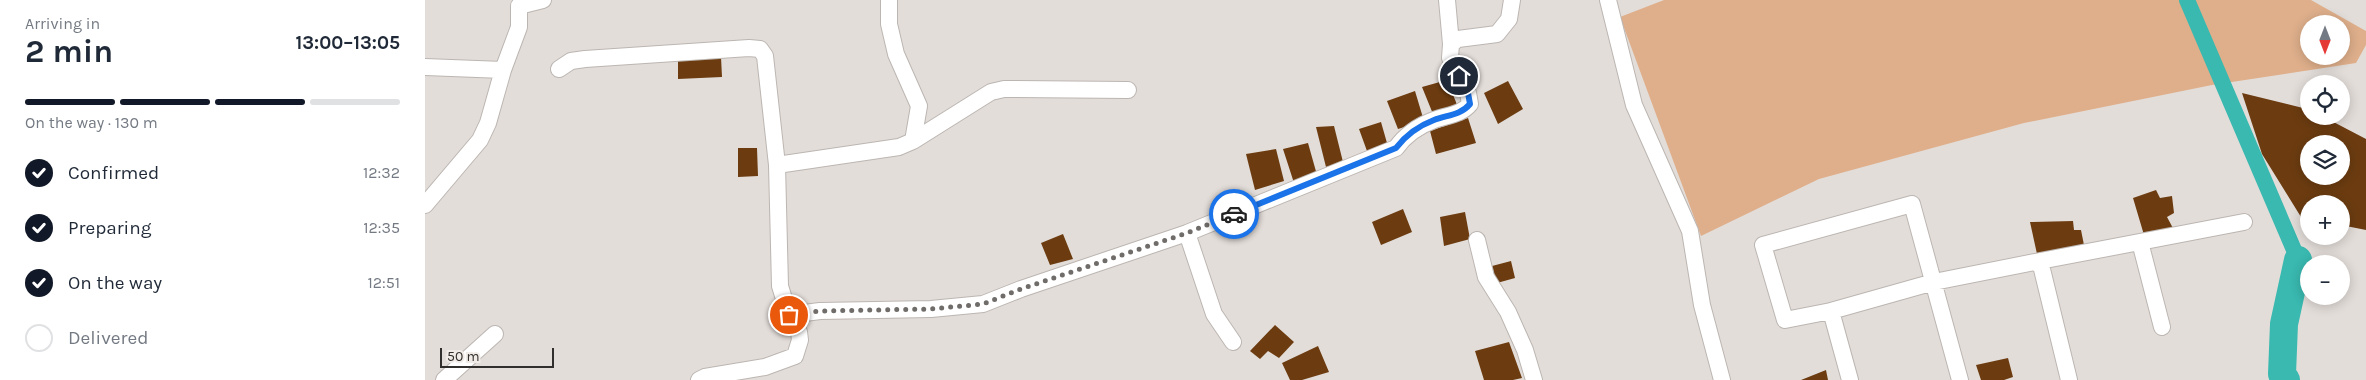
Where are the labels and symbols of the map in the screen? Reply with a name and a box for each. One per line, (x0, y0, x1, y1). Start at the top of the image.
north arrow (2300, 15, 2350, 65)
pin (1438, 55, 1480, 97)
courier (1209, 189, 1259, 239)
pin (768, 294, 810, 336)
scale bar (440, 345, 554, 368)

